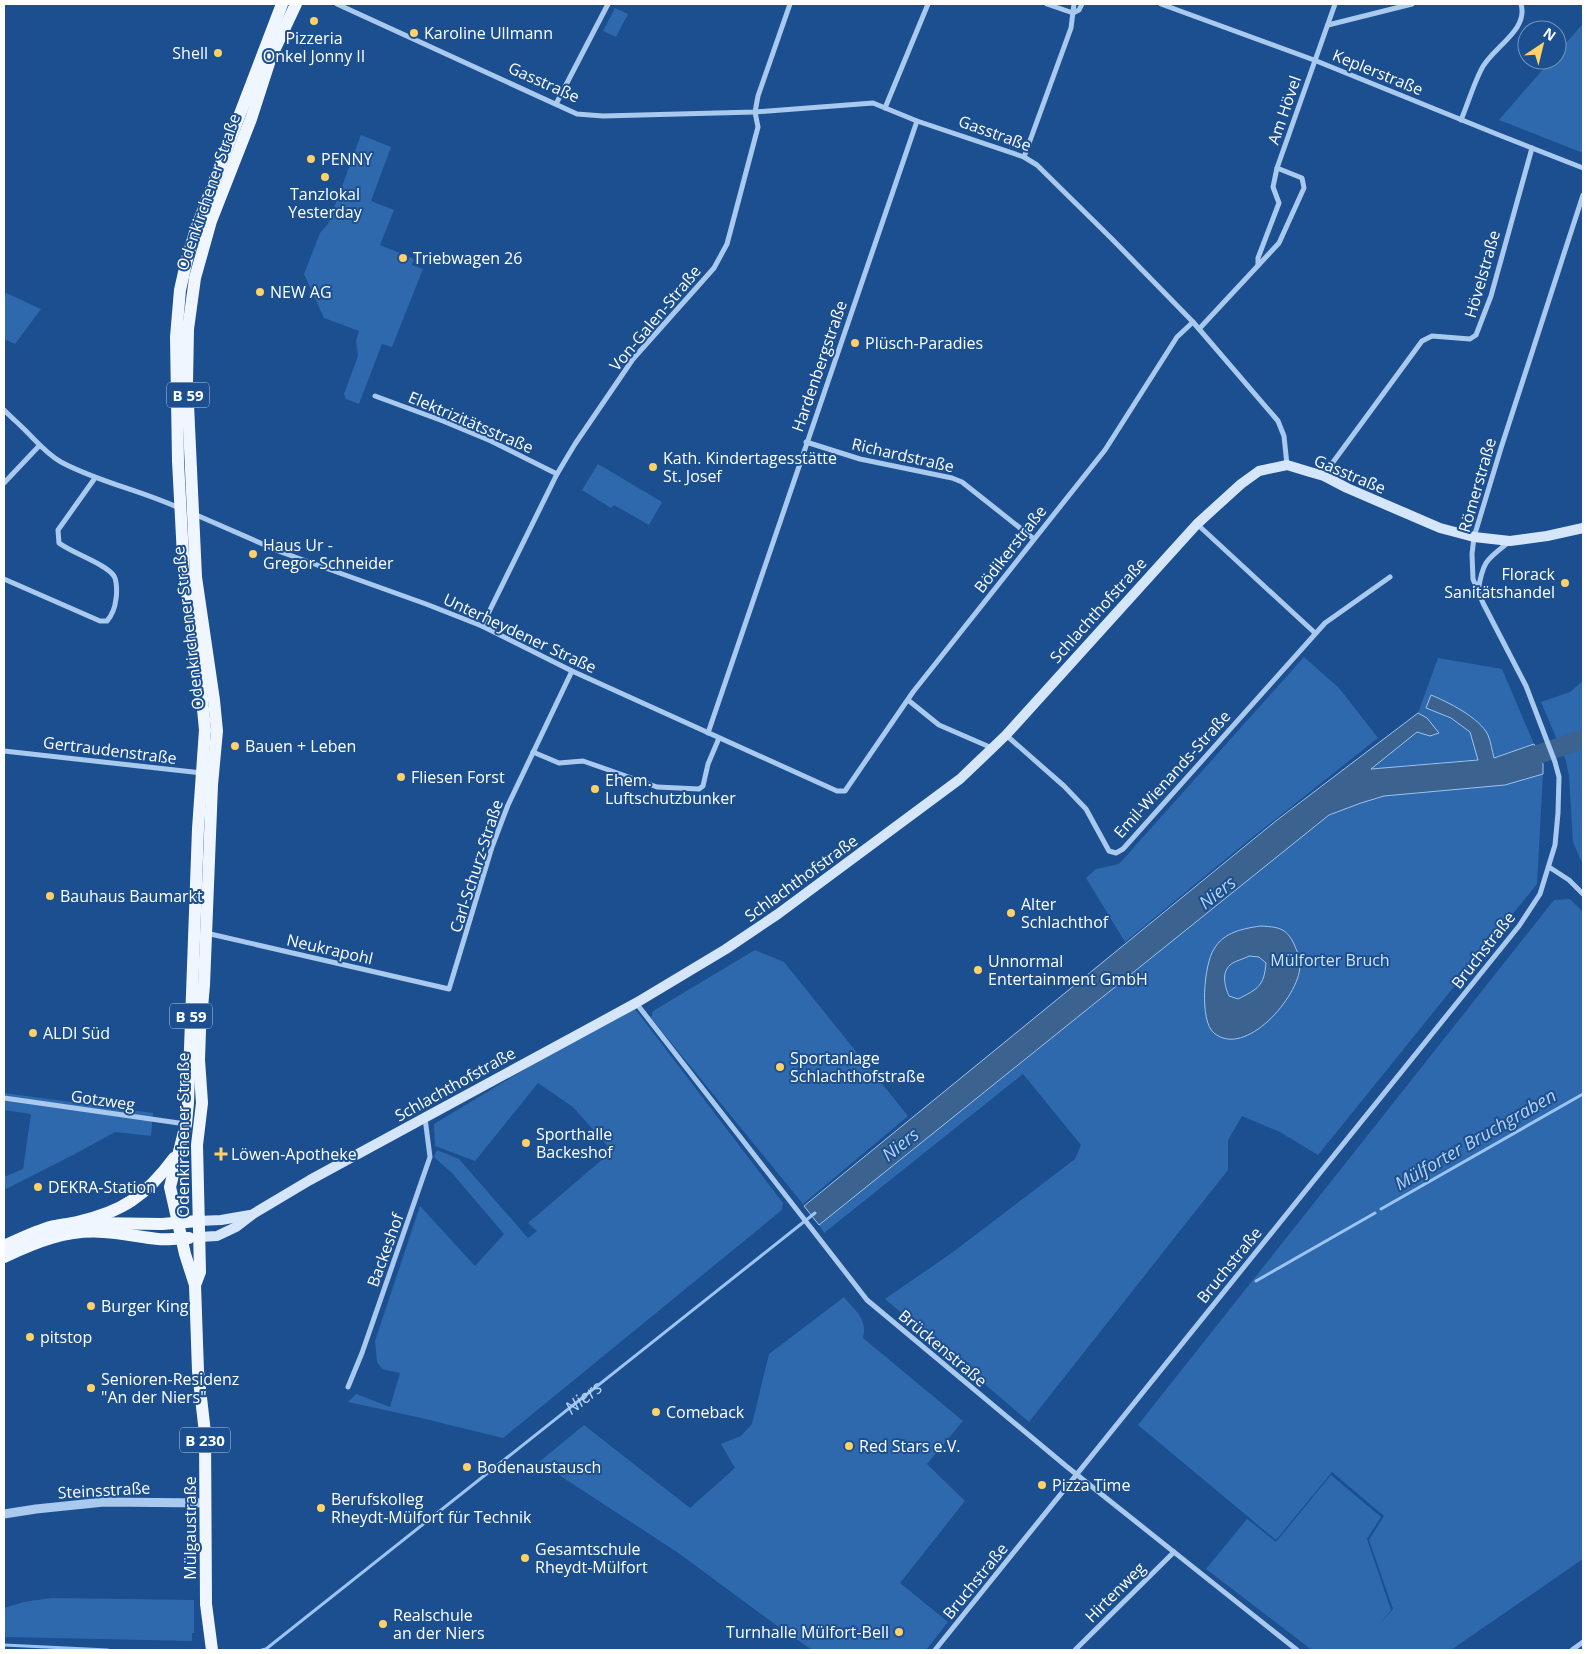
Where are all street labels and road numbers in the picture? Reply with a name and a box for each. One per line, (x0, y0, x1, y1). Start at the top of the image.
street label: Keplerstraße (1329, 44, 1427, 100)
street label: Gasstraße (505, 57, 583, 107)
street label: Am Hövel (1262, 73, 1306, 147)
street label: Odenkirchener Straße (171, 110, 245, 274)
street label: Gasstraße (956, 110, 1034, 156)
street label: Hövelstraße (1459, 228, 1505, 320)
street label: Von-Galen-Straße (604, 261, 706, 375)
street label: Hardenbergstraße (786, 297, 852, 435)
road number: B 59 (167, 382, 209, 408)
street label: Elektrizitätsstraße (405, 386, 537, 458)
street label: Richardstraße (850, 433, 956, 477)
street label: Römerstraße (1453, 435, 1501, 535)
street label: Gasstraße (1311, 449, 1389, 499)
street label: Bödikerstraße (969, 501, 1051, 597)
street label: Odenkirchener Straße (167, 545, 209, 711)
street label: Schlachthofstraße (1045, 553, 1151, 667)
street label: Unterheydener Straße (440, 588, 600, 678)
street label: Emil-Wienands-Straße (1109, 705, 1235, 843)
street label: Gertraudenstraße (42, 731, 178, 769)
street label: Carl-Schurz-Straße (444, 797, 508, 935)
street label: Schlachthofstraße (740, 829, 862, 927)
street label: Bruchstraße (1446, 907, 1520, 993)
street label: Neukrapohl (285, 928, 375, 970)
road number: B 59 (170, 1004, 212, 1028)
street label: Schlachthofstraße (391, 1042, 519, 1126)
street label: Odenkirchener Straße (172, 1053, 194, 1217)
street label: Gotzweg (70, 1085, 137, 1115)
street label: Backeshof (362, 1209, 409, 1290)
street label: Bruchstraße (1192, 1222, 1266, 1308)
street label: Brückenstraße (894, 1304, 992, 1392)
road number: B 230 (180, 1428, 230, 1452)
street label: Mülgaustraße (179, 1476, 201, 1580)
street label: Steinsstraße (57, 1477, 151, 1503)
street label: Bruchstraße (938, 1538, 1012, 1624)
street label: Hirtenweg (1080, 1557, 1150, 1627)

